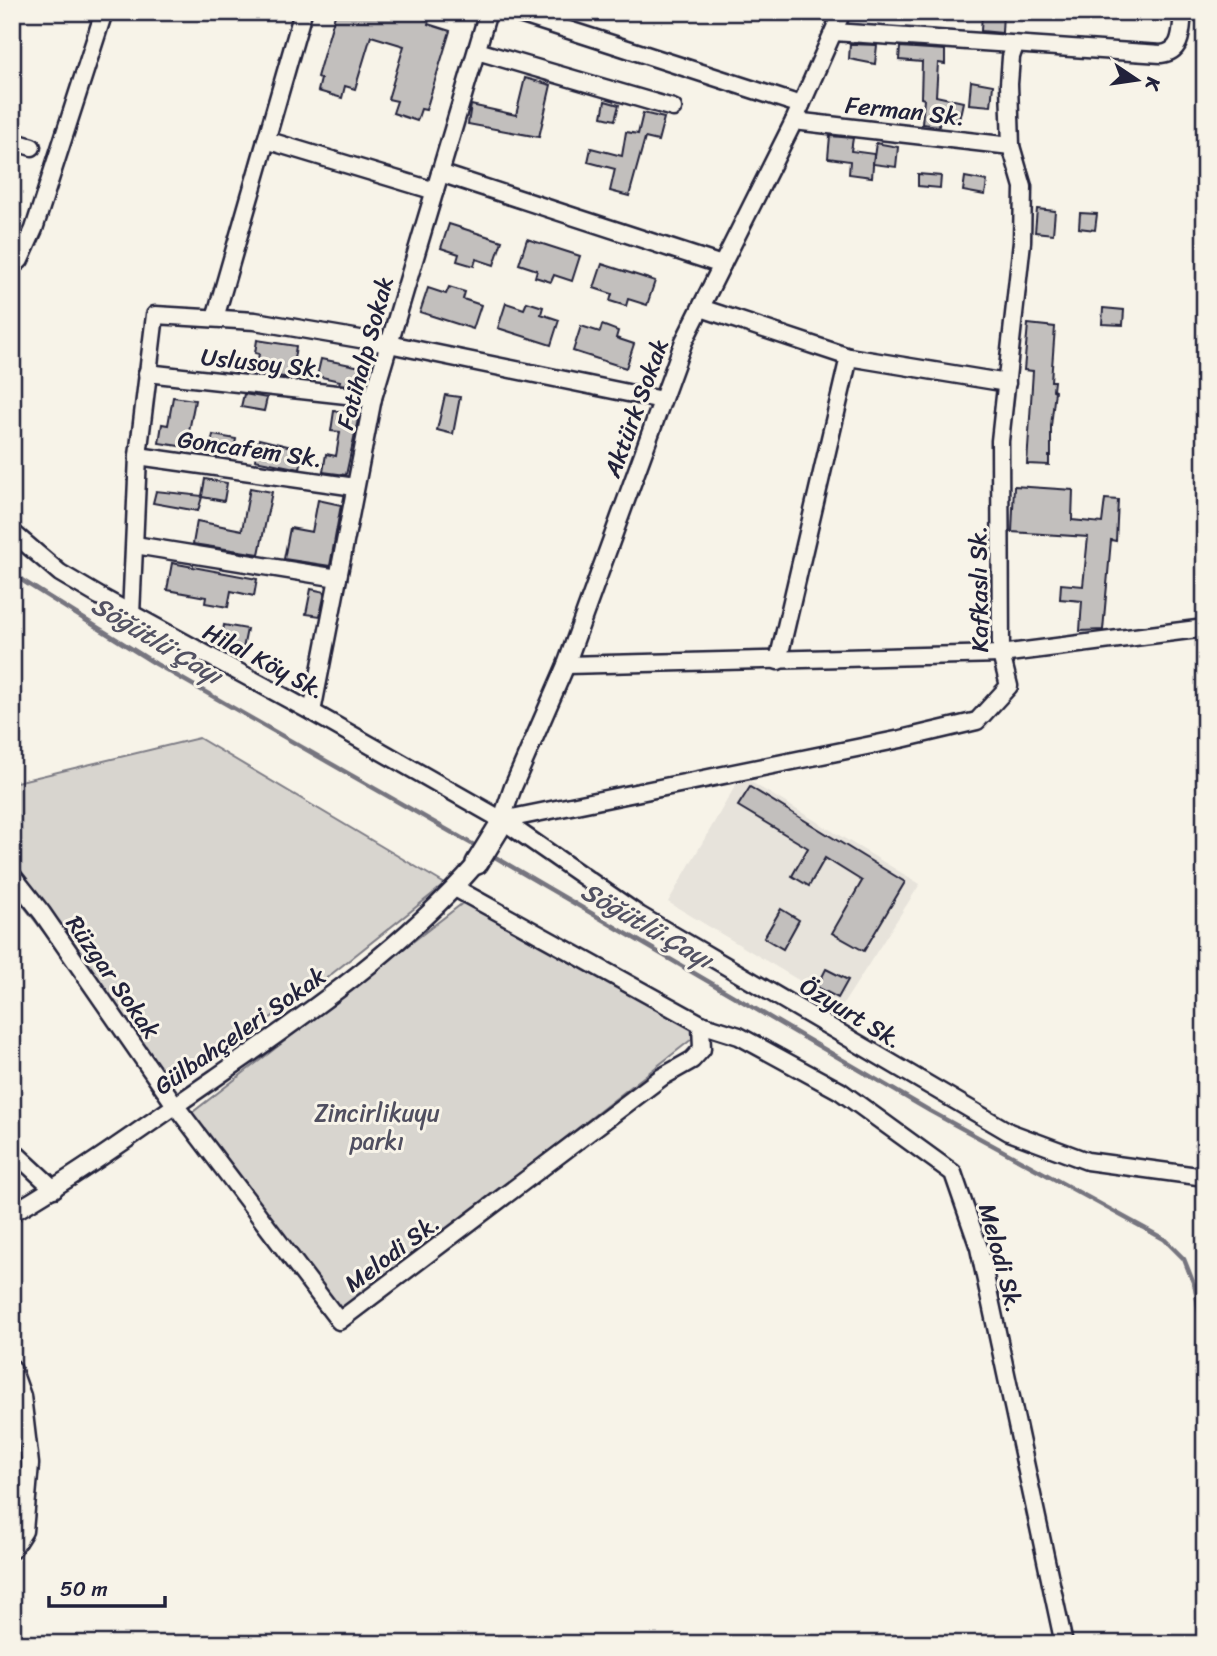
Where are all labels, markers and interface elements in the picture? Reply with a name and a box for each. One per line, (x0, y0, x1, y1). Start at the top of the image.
north arrow (1102, 46, 1172, 116)
text: K (1135, 73, 1171, 94)
street label: Ferman Sk. (843, 84, 967, 138)
street label: Fatihalp Sokak (324, 272, 406, 434)
street label: Aktürk Sokak (591, 332, 681, 484)
street label: Uslusoy Sk. (199, 336, 325, 390)
street label: Goncafem Sk. (175, 418, 325, 480)
street label: Kafkaslı Sk. (957, 525, 1001, 653)
water label: Söğütlü Çayı (83, 583, 234, 699)
street label: Hilal Köy Sk. (195, 611, 333, 711)
water label: Söğütlü Çayı (572, 869, 724, 983)
street label: Rüzgar Sokak (55, 906, 172, 1048)
street label: Gülbahçeleri Sokak (145, 956, 335, 1106)
street label: Özyurt Sk. (791, 966, 911, 1060)
park label: Zincirlikuyu parkı (314, 1092, 440, 1162)
street label: Melodi Sk. (966, 1199, 1036, 1317)
street label: Melodi Sk. (335, 1203, 449, 1303)
scale bar (49, 1565, 164, 1609)
text: 50 m (60, 1570, 108, 1608)

